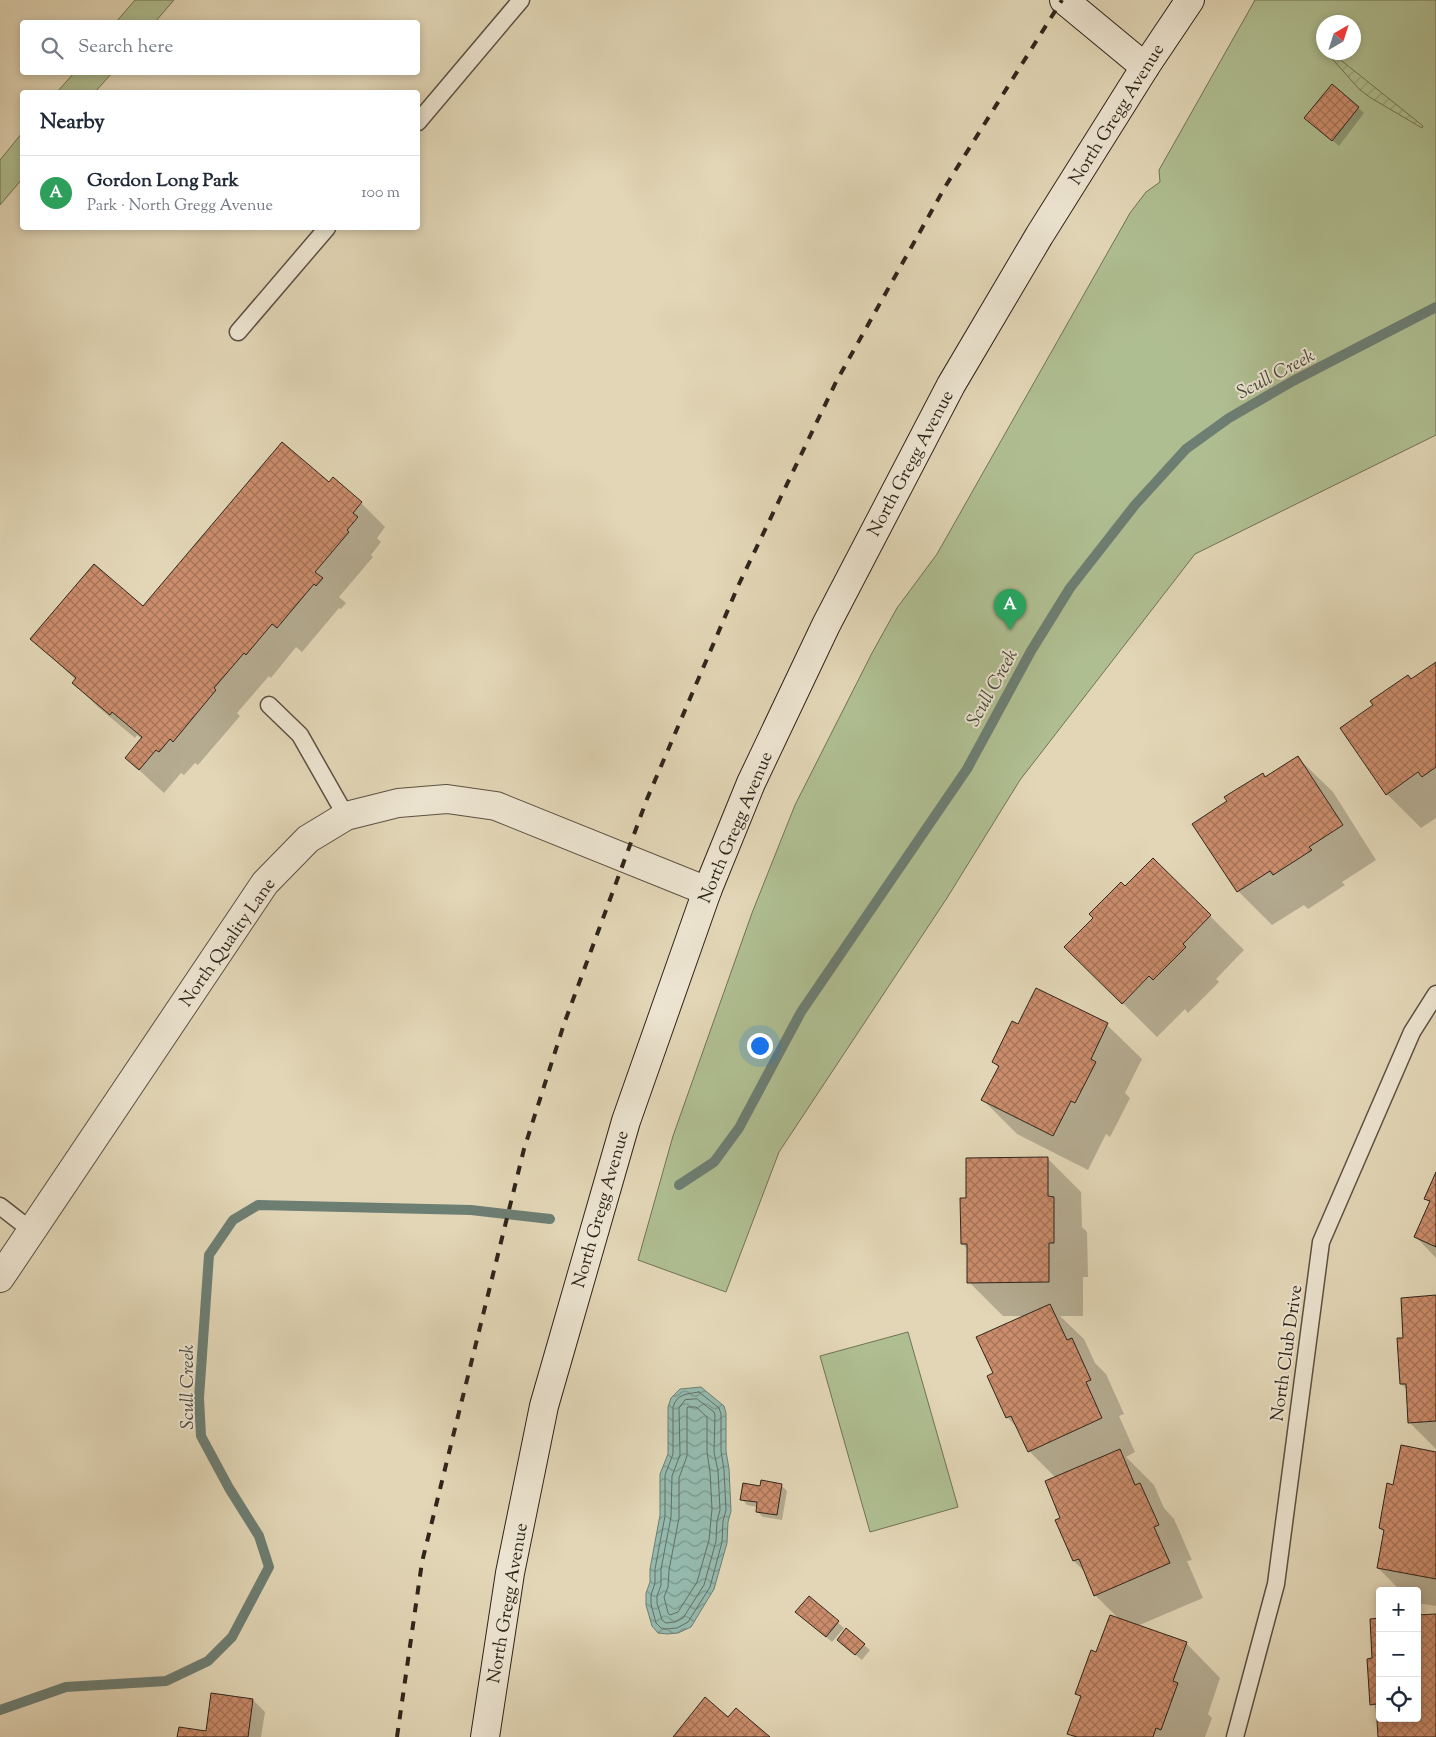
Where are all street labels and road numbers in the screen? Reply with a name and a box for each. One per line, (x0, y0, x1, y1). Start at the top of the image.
street label: North Gregg Avenue (1064, 39, 1172, 191)
street label: North Gregg Avenue (862, 386, 961, 542)
street label: North Gregg Avenue (693, 748, 781, 908)
street label: North Quality Lane (174, 873, 283, 1013)
street label: North Gregg Avenue (567, 1128, 637, 1291)
street label: North Club Drive (1266, 1283, 1310, 1423)
street label: North Gregg Avenue (482, 1521, 536, 1686)

